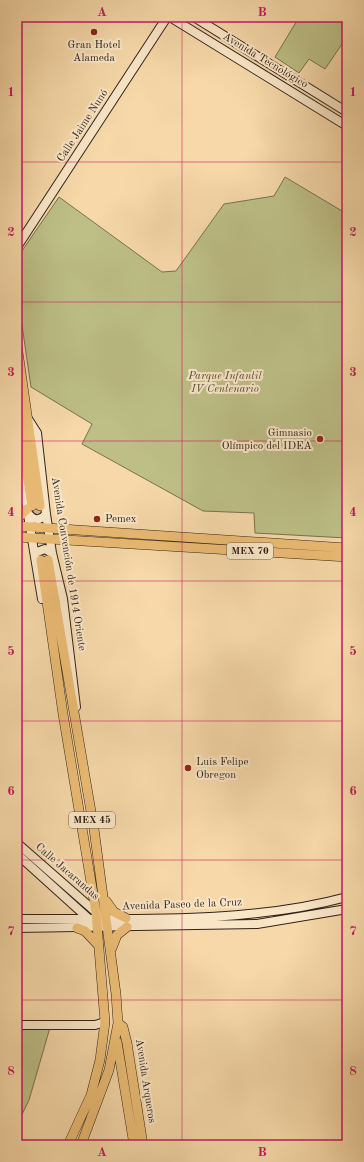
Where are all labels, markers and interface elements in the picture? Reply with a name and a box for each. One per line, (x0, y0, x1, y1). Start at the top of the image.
text: A (97, 6, 107, 19)
text: B (257, 6, 267, 19)
marker: Gran Hotel Alameda (89, 27, 99, 37)
street label: Avenida Tecnológico (221, 31, 309, 91)
place label: Gran Hotel Alameda (68, 40, 120, 64)
text: 1 (7, 86, 15, 99)
text: 1 (349, 86, 357, 99)
street label: Calle Jaime Nunó (56, 88, 110, 164)
text: 2 (7, 226, 15, 239)
text: 2 (349, 226, 357, 239)
text: 3 (7, 366, 15, 379)
text: 3 (349, 366, 357, 379)
park label: Parque Infantil IV Centenario (187, 371, 262, 395)
place label: Gimnasio Olímpico del IDEA (222, 428, 313, 452)
marker: Gimnasio Olímpico del IDEA (315, 434, 325, 444)
street label: Avenida Convención de 1914 Oriente (49, 476, 87, 652)
text: 4 (7, 506, 15, 519)
text: 4 (349, 506, 357, 519)
marker: Pemex (92, 514, 102, 524)
place label: Pemex (105, 514, 137, 525)
road number: MEX 70 (227, 543, 273, 559)
text: 5 (7, 645, 15, 658)
text: 5 (349, 645, 357, 658)
place label: Luis Felipe Obregon (196, 757, 248, 781)
marker: Luis Felipe Obregon (183, 763, 193, 773)
text: 6 (7, 785, 15, 798)
text: 6 (349, 785, 357, 798)
road number: MEX 45 (69, 812, 115, 828)
street label: Calle Jacarandas (33, 841, 101, 903)
street label: Avenida Paseo de la Cruz (122, 897, 242, 913)
text: 7 (7, 925, 15, 938)
text: 7 (349, 925, 357, 938)
street label: Avenida Arqueros (133, 1038, 157, 1124)
text: 8 (7, 1065, 15, 1078)
text: 8 (349, 1065, 357, 1078)
text: A (97, 1146, 107, 1159)
text: B (257, 1146, 267, 1159)

